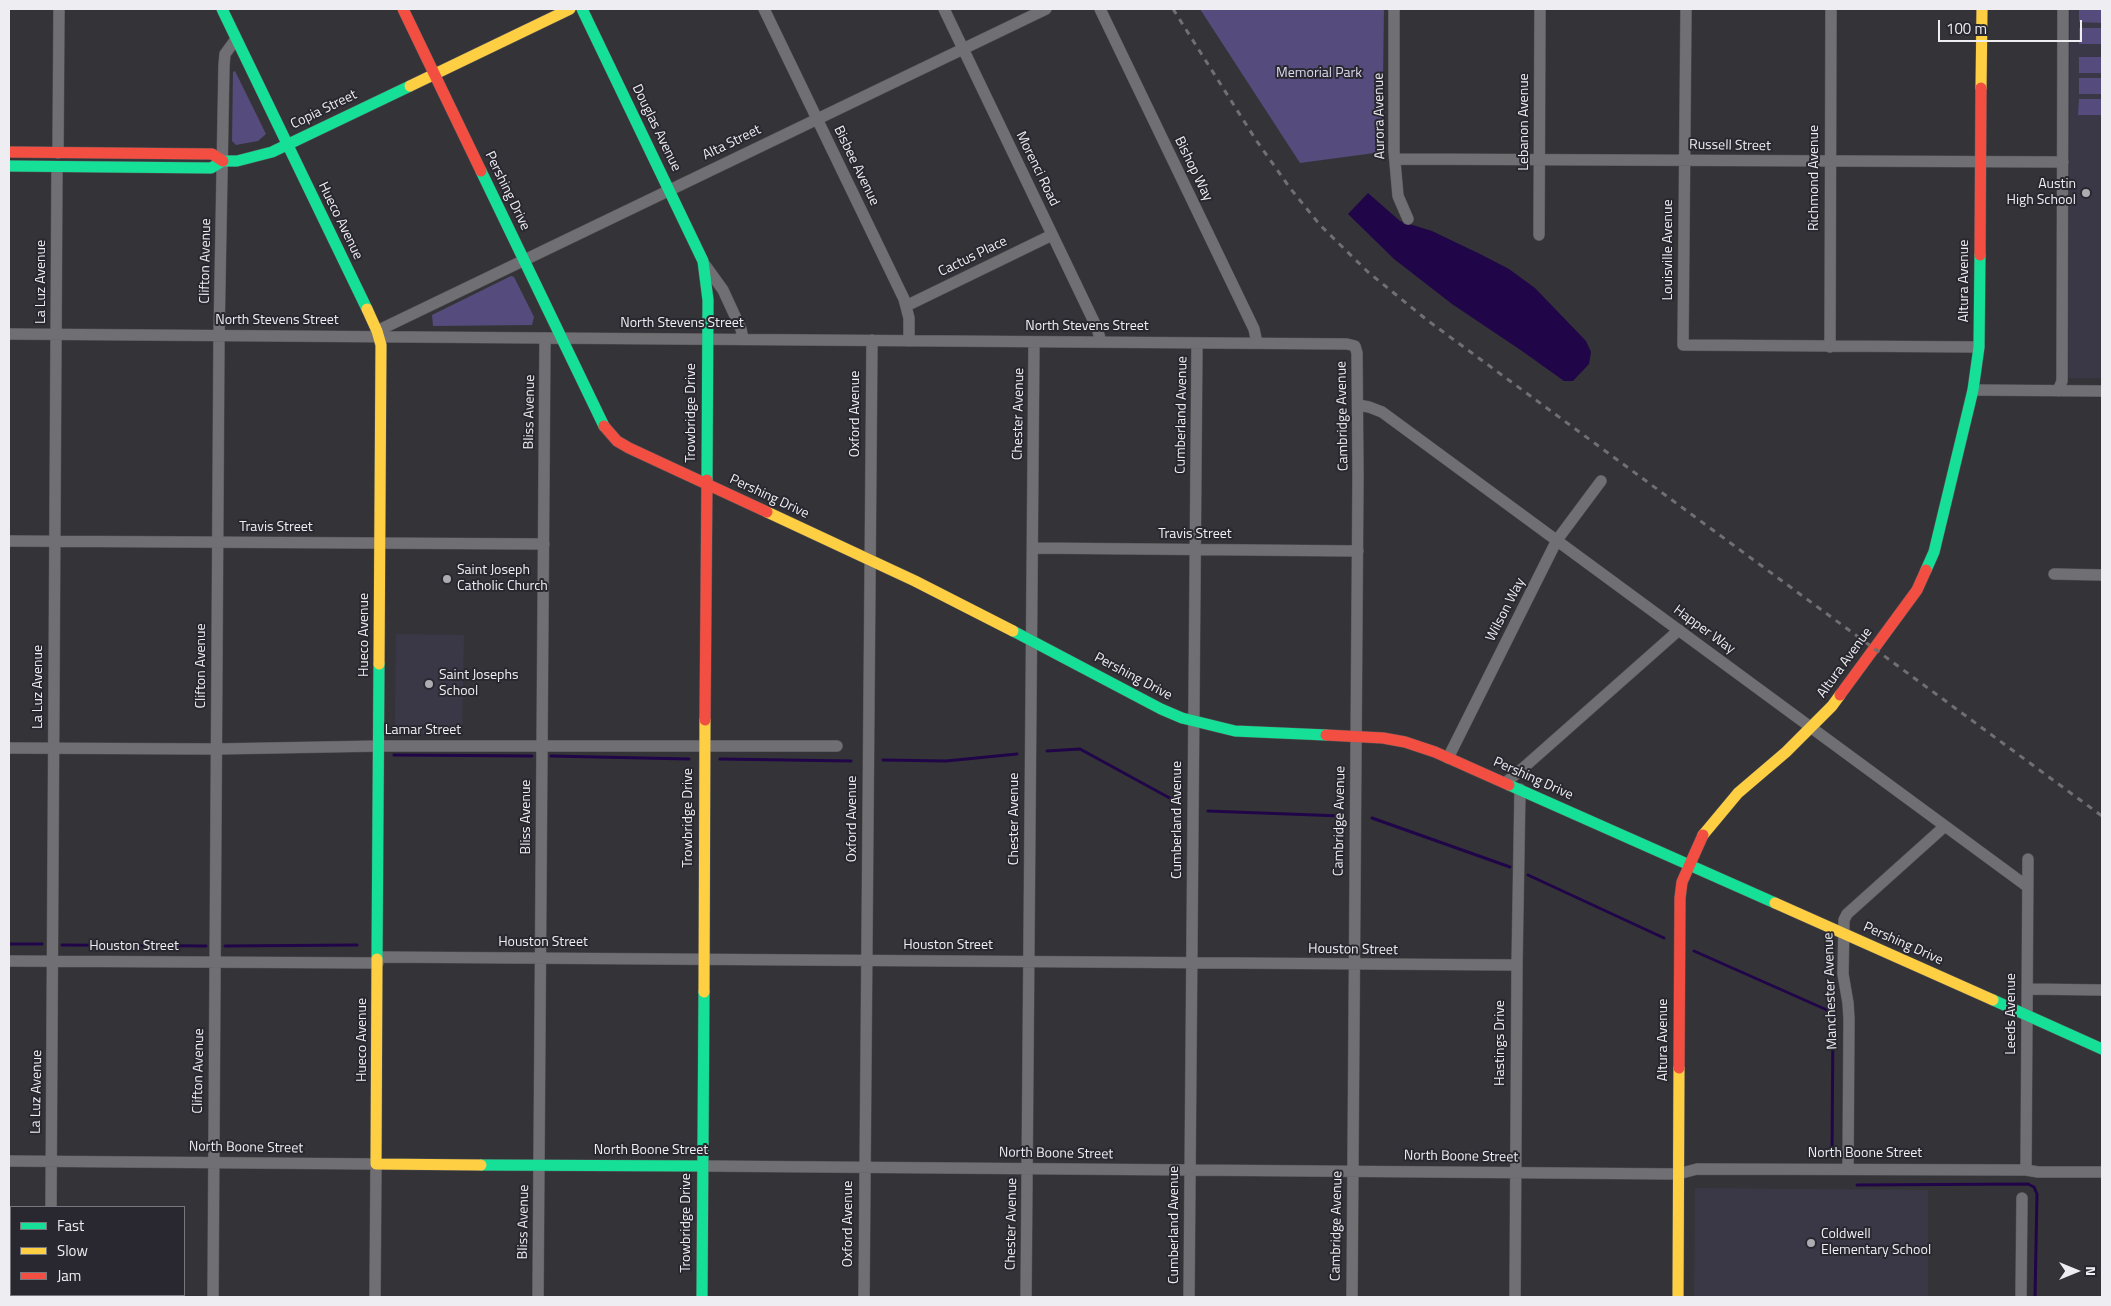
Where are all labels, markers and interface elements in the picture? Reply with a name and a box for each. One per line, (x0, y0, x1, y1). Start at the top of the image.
scale bar (1941, 10, 2085, 42)
text: 100 m (1946, 17, 1987, 40)
park label: Memorial Park (1276, 66, 1362, 82)
street label: Aurora Avenue (1371, 73, 1389, 159)
street label: Lebanon Avenue (1517, 73, 1533, 171)
street label: Douglas Avenue (628, 82, 684, 174)
street label: Copia Street (288, 87, 360, 133)
street label: Alta Street (700, 122, 764, 164)
street label: Bisbee Avenue (829, 123, 883, 209)
street label: Richmond Avenue (1807, 125, 1823, 231)
street label: Morenci Road (1012, 129, 1062, 209)
street label: Bishop Way (1170, 134, 1216, 204)
street label: Russell Street (1689, 137, 1771, 155)
street label: Pershing Drive (481, 149, 533, 233)
place label: Austin High School (2006, 177, 2076, 210)
street label: Hueco Avenue (314, 179, 366, 263)
marker: Austin High School (2080, 187, 2092, 199)
street label: Louisville Avenue (1661, 199, 1677, 301)
street label: Clifton Avenue (197, 218, 215, 304)
street label: Cactus Place (936, 233, 1010, 281)
street label: La Luz Avenue (34, 240, 50, 324)
street label: Altura Avenue (1957, 240, 1973, 322)
street label: North Stevens Street (215, 313, 339, 329)
street label: North Stevens Street (620, 316, 744, 332)
street label: North Stevens Street (1025, 319, 1149, 335)
street label: Cumberland Avenue (1173, 356, 1191, 474)
street label: Cambridge Avenue (1334, 361, 1352, 471)
street label: Trowbridge Drive (684, 363, 700, 463)
street label: Chester Avenue (1010, 368, 1028, 460)
street label: Oxford Avenue (848, 371, 864, 457)
street label: Bliss Avenue (521, 374, 539, 450)
street label: Pershing Drive (727, 471, 811, 523)
street label: Travis Street (239, 520, 313, 536)
street label: Travis Street (1158, 527, 1232, 543)
place label: Saint Joseph Catholic Church (457, 563, 548, 596)
marker: Saint Joseph Catholic Church (441, 573, 453, 585)
street label: Wilson Way (1483, 575, 1529, 645)
street label: Hueco Avenue (357, 593, 373, 677)
street label: Happer Way (1670, 602, 1738, 658)
street label: Clifton Avenue (194, 623, 210, 709)
street label: Altura Avenue (1814, 625, 1876, 701)
street label: La Luz Avenue (31, 645, 47, 729)
street label: Pershing Drive (1091, 649, 1175, 705)
place label: Saint Josephs School (439, 668, 518, 700)
marker: Saint Josephs School (423, 678, 435, 690)
street label: Lamar Street (385, 723, 461, 739)
street label: Pershing Drive (1490, 754, 1576, 804)
street label: Cumberland Avenue (1170, 761, 1186, 879)
street label: Cambridge Avenue (1331, 766, 1349, 876)
street label: Trowbridge Drive (681, 768, 697, 868)
street label: Chester Avenue (1007, 773, 1023, 865)
street label: Oxford Avenue (845, 776, 861, 862)
street label: Bliss Avenue (519, 780, 535, 854)
street label: Pershing Drive (1860, 919, 1946, 969)
street label: Manchester Avenue (1821, 932, 1841, 1050)
street label: Houston Street (498, 935, 588, 951)
street label: Houston Street (903, 938, 993, 954)
street label: Houston Street (89, 939, 179, 955)
street label: Houston Street (1308, 941, 1398, 959)
street label: Leeds Avenue (2004, 973, 2020, 1055)
street label: Hueco Avenue (355, 998, 371, 1082)
street label: Altura Avenue (1656, 999, 1672, 1081)
street label: Hastings Drive (1493, 1000, 1509, 1086)
street label: Clifton Avenue (190, 1028, 208, 1114)
street label: La Luz Avenue (28, 1050, 46, 1134)
street label: North Boone Street (189, 1139, 303, 1157)
street label: North Boone Street (594, 1143, 708, 1159)
street label: North Boone Street (999, 1145, 1113, 1163)
street label: North Boone Street (1808, 1146, 1922, 1162)
street label: North Boone Street (1404, 1148, 1518, 1166)
street label: Cumberland Avenue (1167, 1166, 1183, 1284)
street label: Cambridge Avenue (1328, 1171, 1346, 1281)
street label: Trowbridge Drive (679, 1173, 695, 1273)
street label: Chester Avenue (1003, 1178, 1021, 1270)
street label: Oxford Avenue (841, 1181, 857, 1267)
street label: Bliss Avenue (515, 1184, 533, 1260)
legend (10, 1206, 185, 1296)
text: Fast (57, 1214, 84, 1237)
place label: Coldwell Elementary School (1821, 1227, 1931, 1260)
marker: Coldwell Elementary School (1805, 1237, 1817, 1249)
text: Slow (57, 1239, 88, 1262)
north arrow (2051, 1246, 2101, 1296)
text: Jam (57, 1264, 81, 1287)
text: N (2081, 1266, 2102, 1276)

